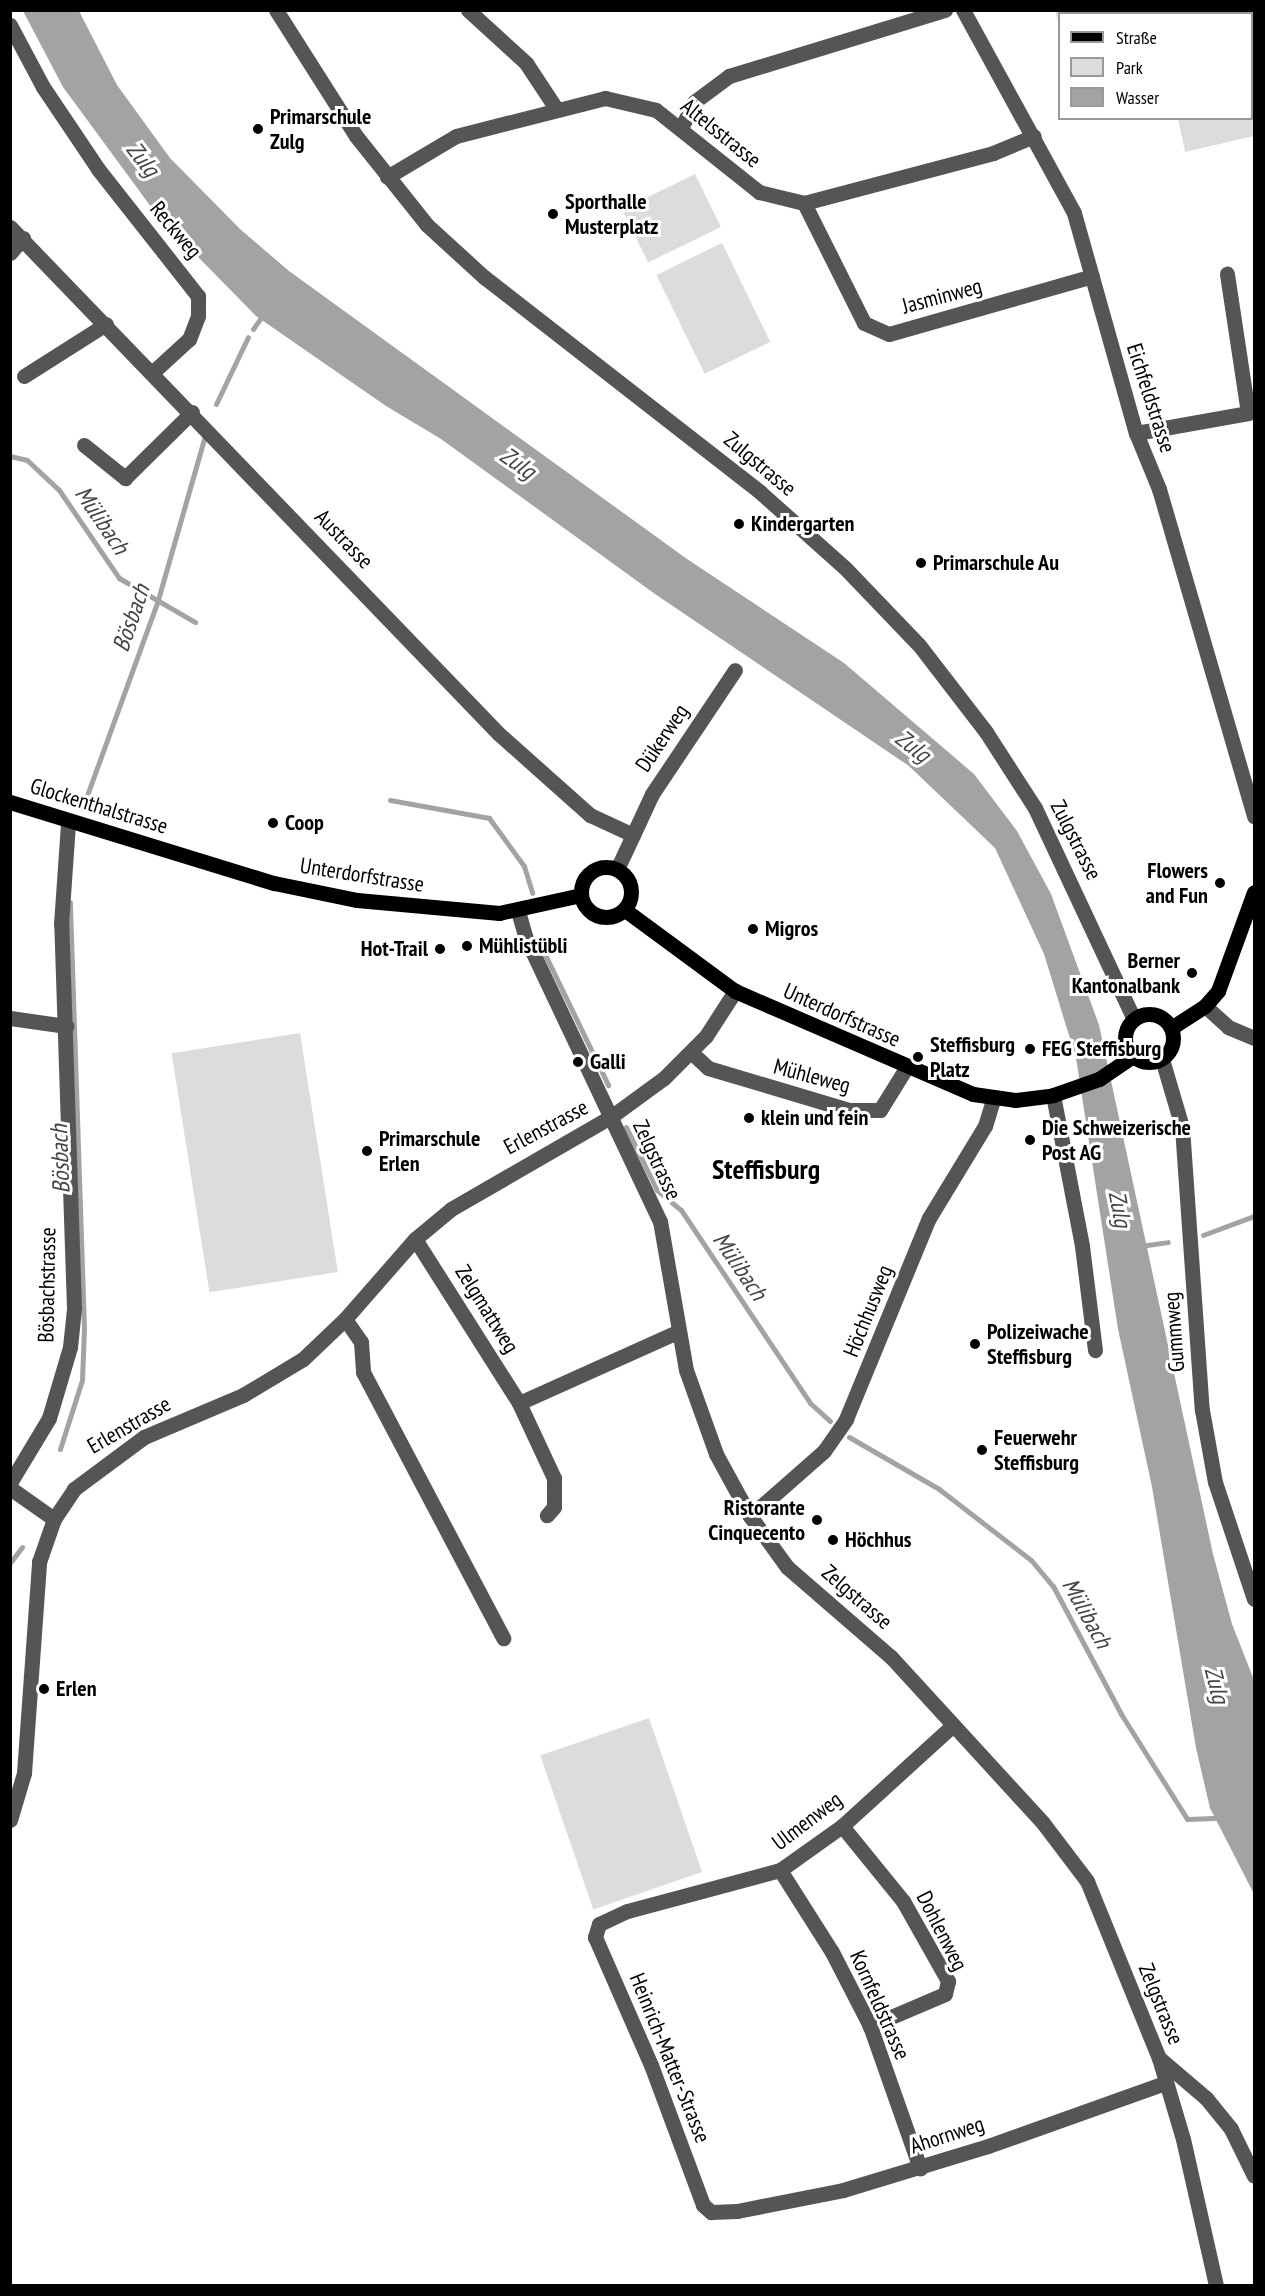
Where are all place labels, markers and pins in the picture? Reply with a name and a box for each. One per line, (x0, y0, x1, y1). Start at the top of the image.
place label: Primarschule Zulg (270, 103, 371, 154)
marker: Primarschule Zulg (251, 122, 265, 136)
place label: Sporthalle Musterplatz (565, 188, 658, 240)
marker: Sporthalle Musterplatz (546, 207, 560, 221)
place label: Kindergarten (751, 511, 854, 537)
marker: Kindergarten (732, 517, 746, 531)
place label: Primarschule Au (933, 550, 1060, 576)
marker: Primarschule Au (914, 556, 928, 570)
place label: Coop (285, 810, 324, 836)
marker: Coop (266, 816, 280, 830)
place label: Flowers and Fun (1146, 857, 1208, 908)
marker: Flowers and Fun (1213, 876, 1227, 890)
place label: Migros (765, 916, 818, 942)
marker: Migros (746, 922, 760, 936)
place label: Mühlistübli (479, 933, 568, 959)
place label: Hot-Trail (361, 936, 428, 962)
marker: Mühlistübli (460, 939, 474, 953)
marker: Hot-Trail (433, 942, 447, 956)
place label: Berner Kantonalbank (1072, 947, 1180, 998)
marker: Berner Kantonalbank (1185, 966, 1199, 980)
place label: Steffisburg Platz (930, 1031, 1015, 1082)
place label: FEG Steffisburg (1042, 1036, 1161, 1062)
marker: FEG Steffisburg (1023, 1042, 1037, 1056)
place label: Galli (590, 1049, 626, 1075)
marker: Steffisburg Platz (911, 1050, 925, 1064)
marker: Galli (571, 1055, 585, 1069)
place label: klein und fein (761, 1105, 868, 1131)
marker: klein und fein (742, 1111, 756, 1125)
place label: Die Schweizerische Post AG (1042, 1114, 1191, 1166)
place label: Primarschule Erlen (379, 1125, 480, 1176)
marker: Die Schweizerische Post AG (1023, 1133, 1037, 1147)
marker: Primarschule Erlen (360, 1144, 374, 1158)
place label: Polizeiwache Steffisburg (987, 1318, 1089, 1370)
marker: Polizeiwache Steffisburg (968, 1337, 982, 1351)
place label: Feuerwehr Steffisburg (994, 1424, 1079, 1476)
marker: Feuerwehr Steffisburg (975, 1443, 989, 1457)
place label: Ristorante Cinquecento (708, 1494, 805, 1546)
marker: Ristorante Cinquecento (810, 1513, 824, 1527)
place label: Höchhus (845, 1527, 911, 1553)
marker: Höchhus (826, 1533, 840, 1547)
place label: Erlen (56, 1676, 97, 1702)
marker: Erlen (37, 1682, 51, 1696)

